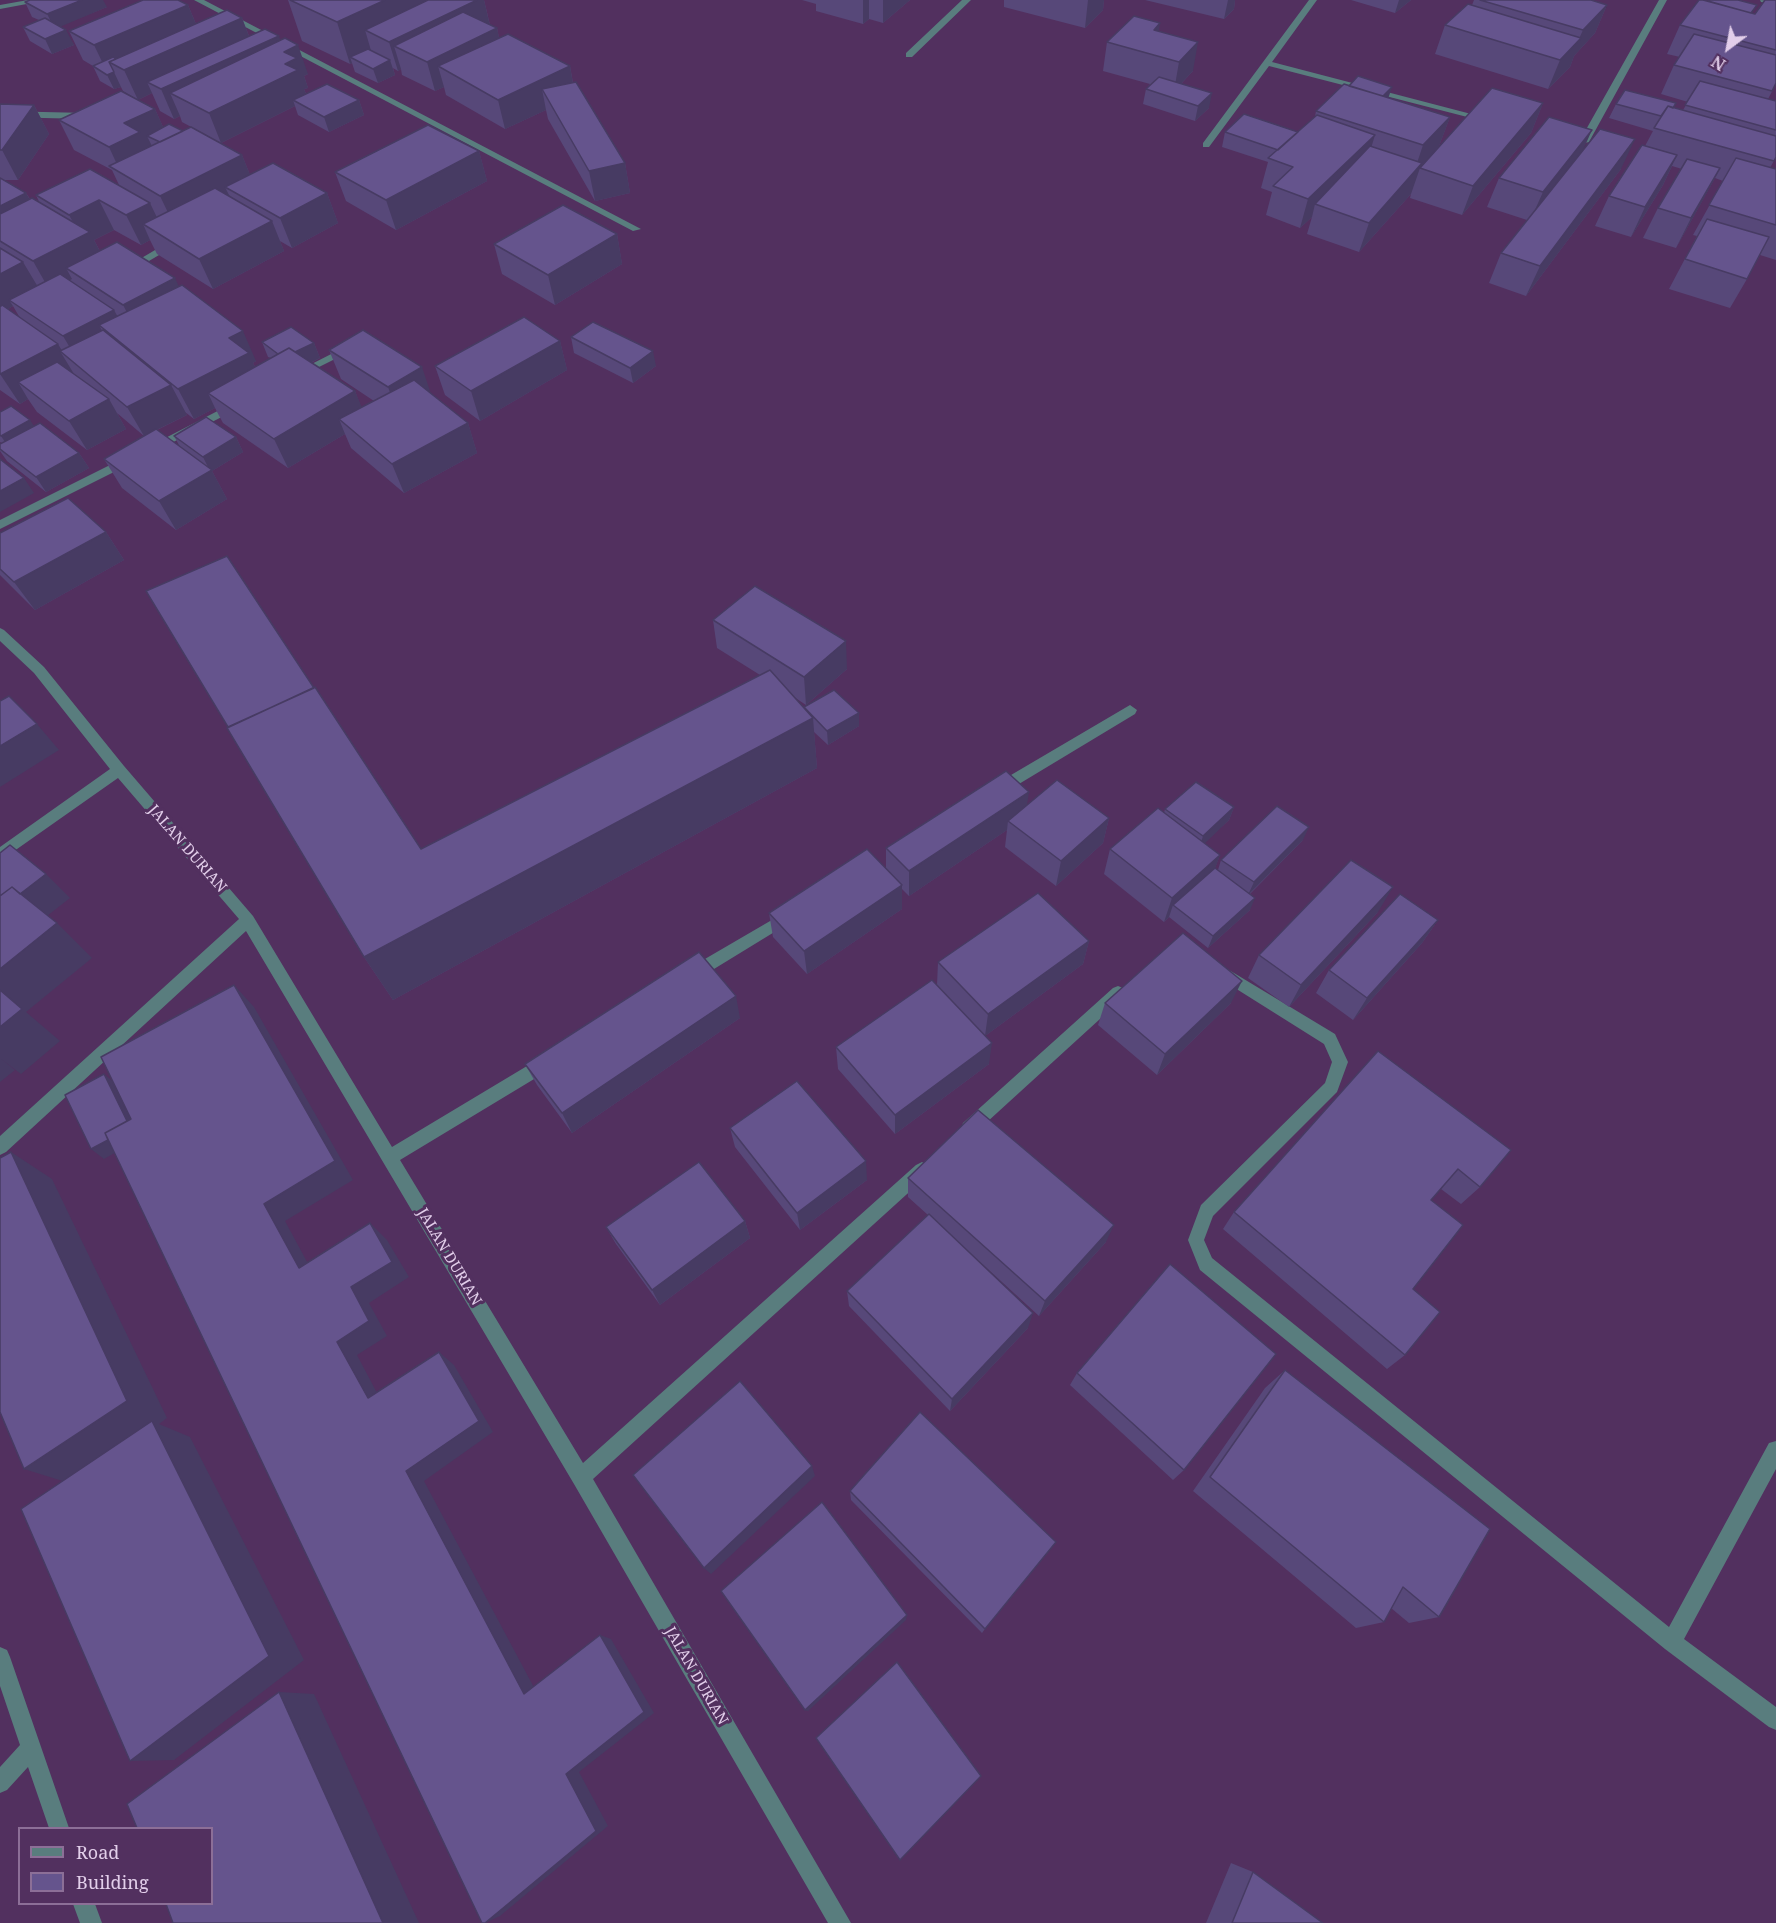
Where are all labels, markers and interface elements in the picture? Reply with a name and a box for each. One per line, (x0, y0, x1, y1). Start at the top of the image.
north arrow (1698, 18, 1758, 78)
text: N (1707, 51, 1730, 76)
street label: JALAN DURIAN (144, 802, 230, 896)
street label: JALAN DURIAN (413, 1205, 485, 1309)
street label: JALAN DURIAN (661, 1624, 731, 1728)
legend (18, 1827, 213, 1905)
text: Road (76, 1840, 119, 1864)
text: Building (76, 1870, 149, 1894)

